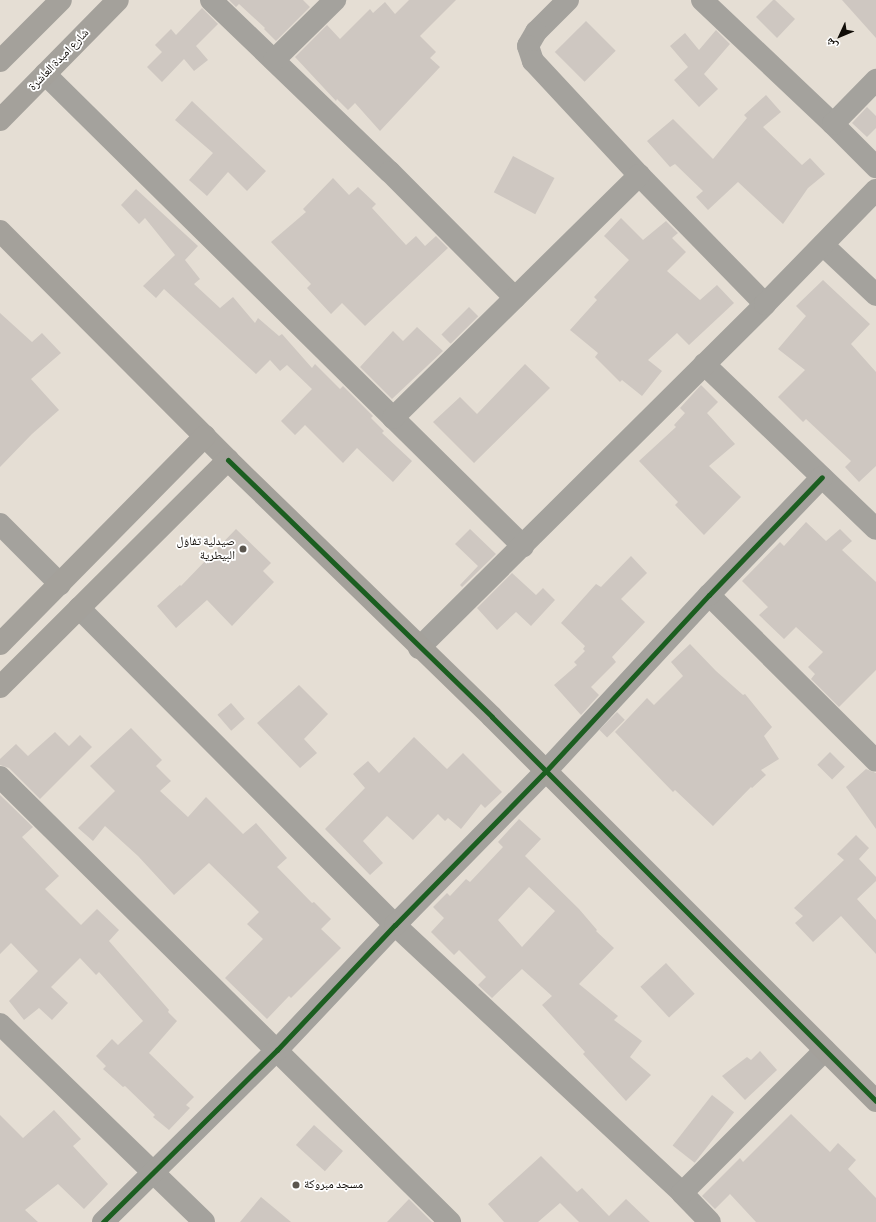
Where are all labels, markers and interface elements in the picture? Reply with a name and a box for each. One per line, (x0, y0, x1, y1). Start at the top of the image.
north arrow (820, 16, 860, 56)
street label: شارع امبدة العاشرة (26, 26, 92, 94)
text: ش (823, 36, 840, 53)
place label: صيدلية تفاؤل البيطرية (176, 535, 235, 563)
marker: صيدلية تفاؤل البيطرية (238, 544, 248, 554)
place label: مسجد مبروكة (304, 1178, 363, 1192)
marker: مسجد مبروكة (291, 1180, 301, 1190)

